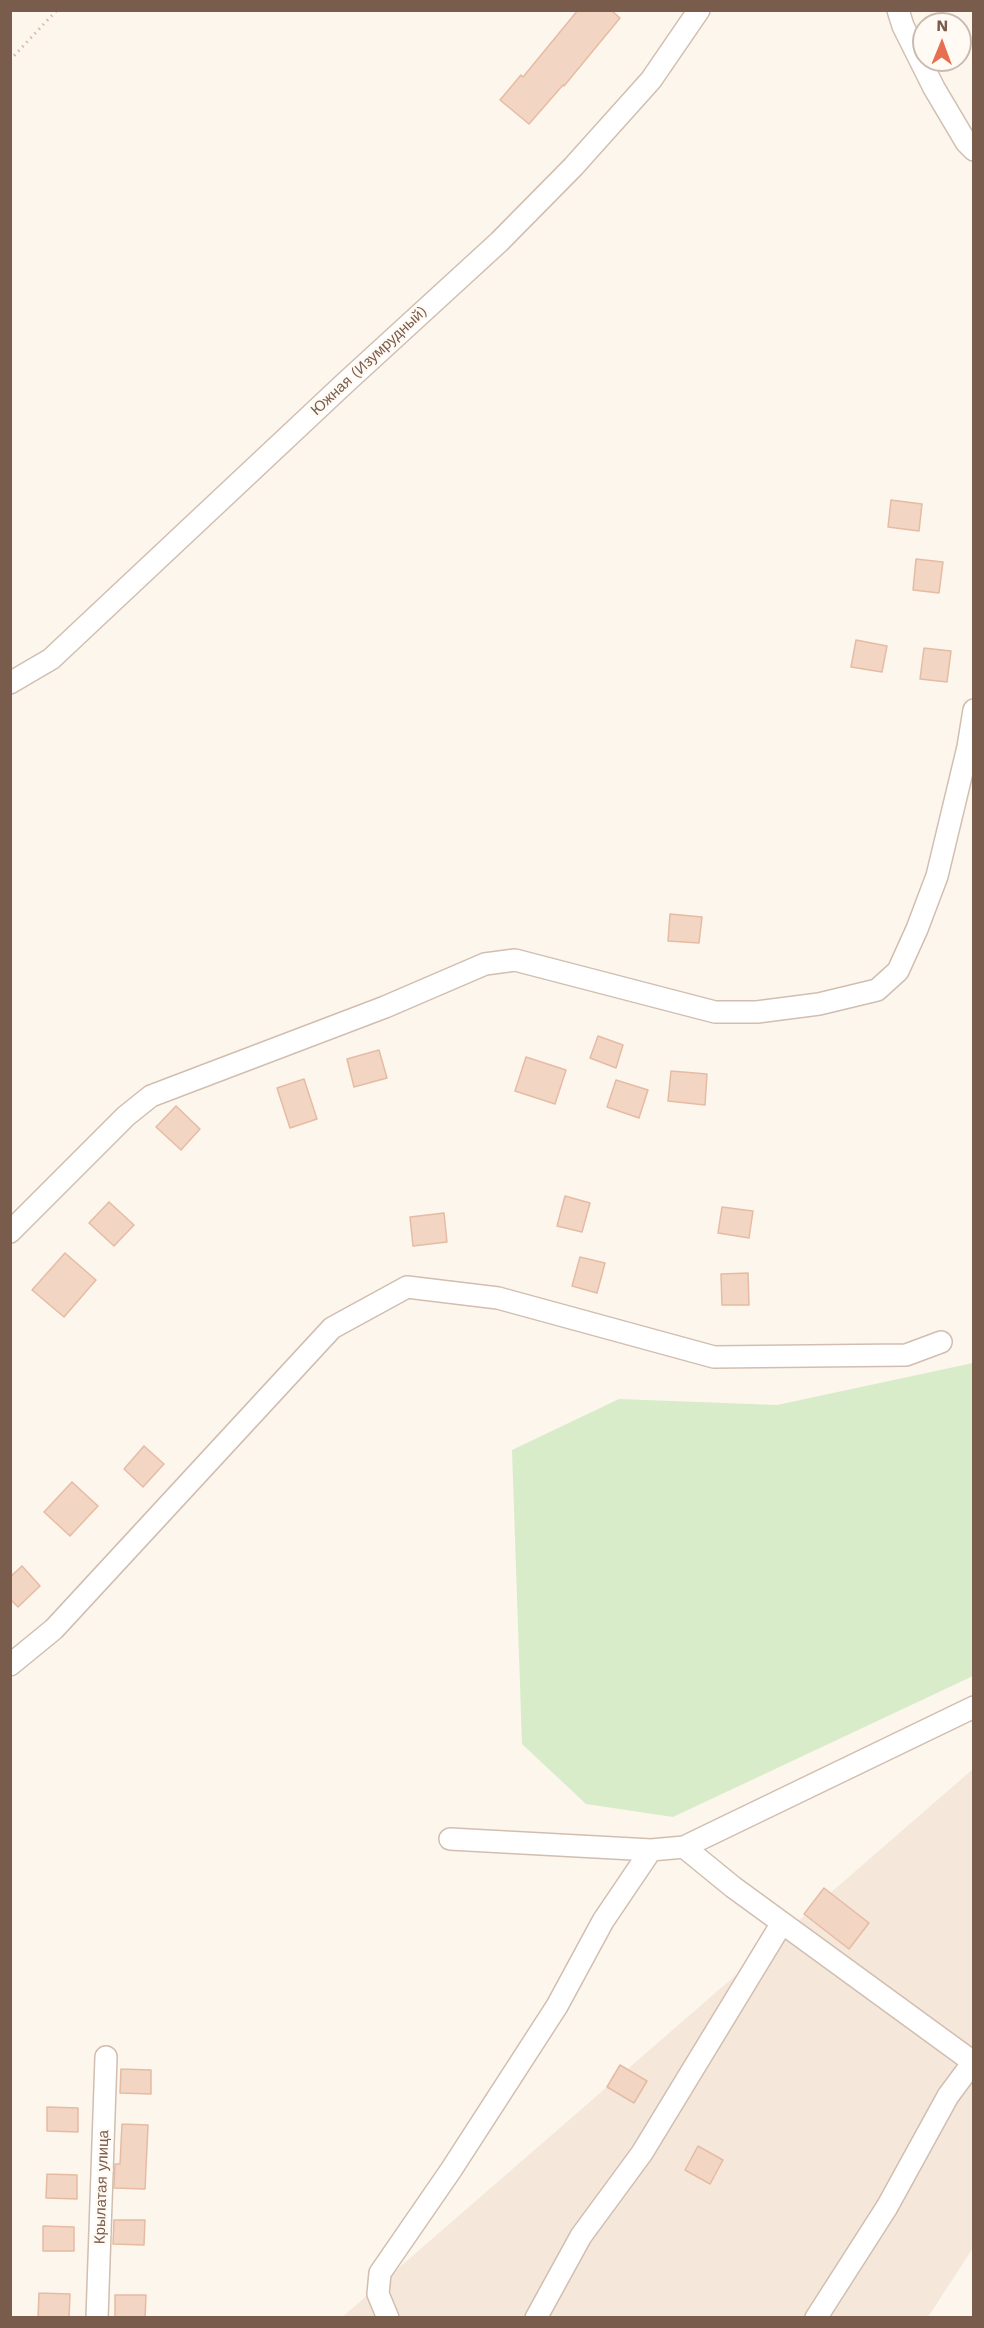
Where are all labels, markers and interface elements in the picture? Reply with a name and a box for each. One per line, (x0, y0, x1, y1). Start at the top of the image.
north arrow (912, 12, 972, 72)
text: N (936, 16, 948, 35)
street label: Южная (Изумрудный) (307, 303, 431, 419)
street label: Крылатая улица (91, 2130, 113, 2244)

